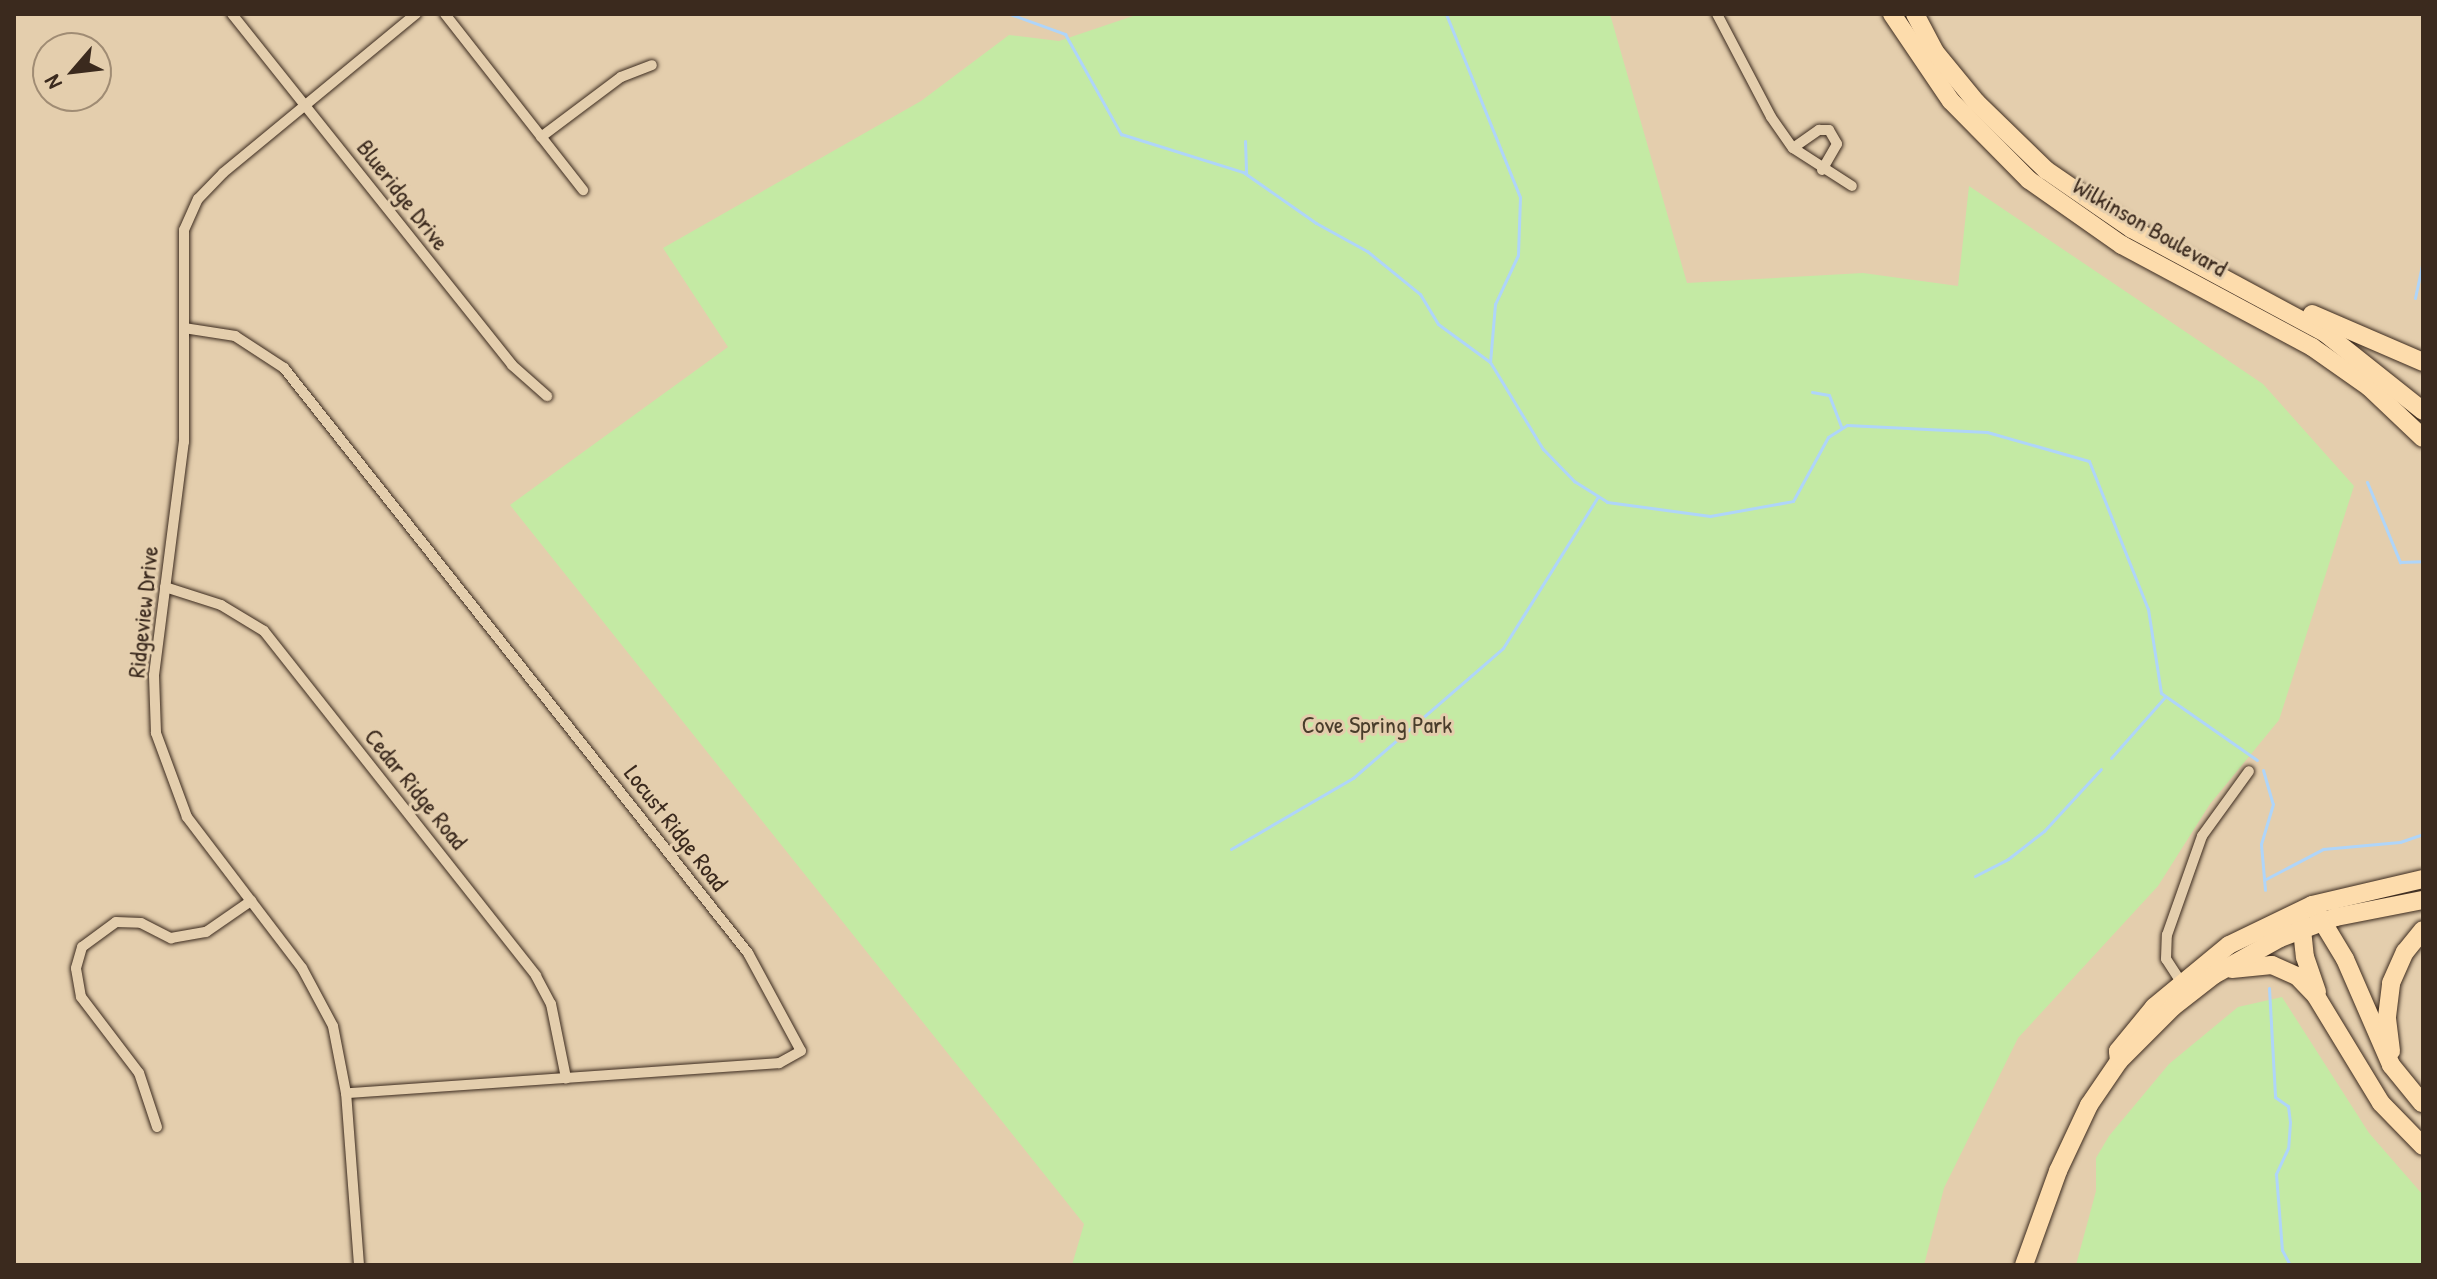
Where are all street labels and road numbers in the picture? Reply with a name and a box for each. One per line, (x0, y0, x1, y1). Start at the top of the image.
street label: Blueridge Drive (351, 134, 455, 256)
street label: Wilkinson Boulevard (2068, 171, 2232, 283)
street label: Ridgeview Drive (122, 545, 164, 679)
street label: Cedar Ridge Road (359, 723, 473, 855)
street label: Locust Ridge Road (618, 760, 734, 896)

